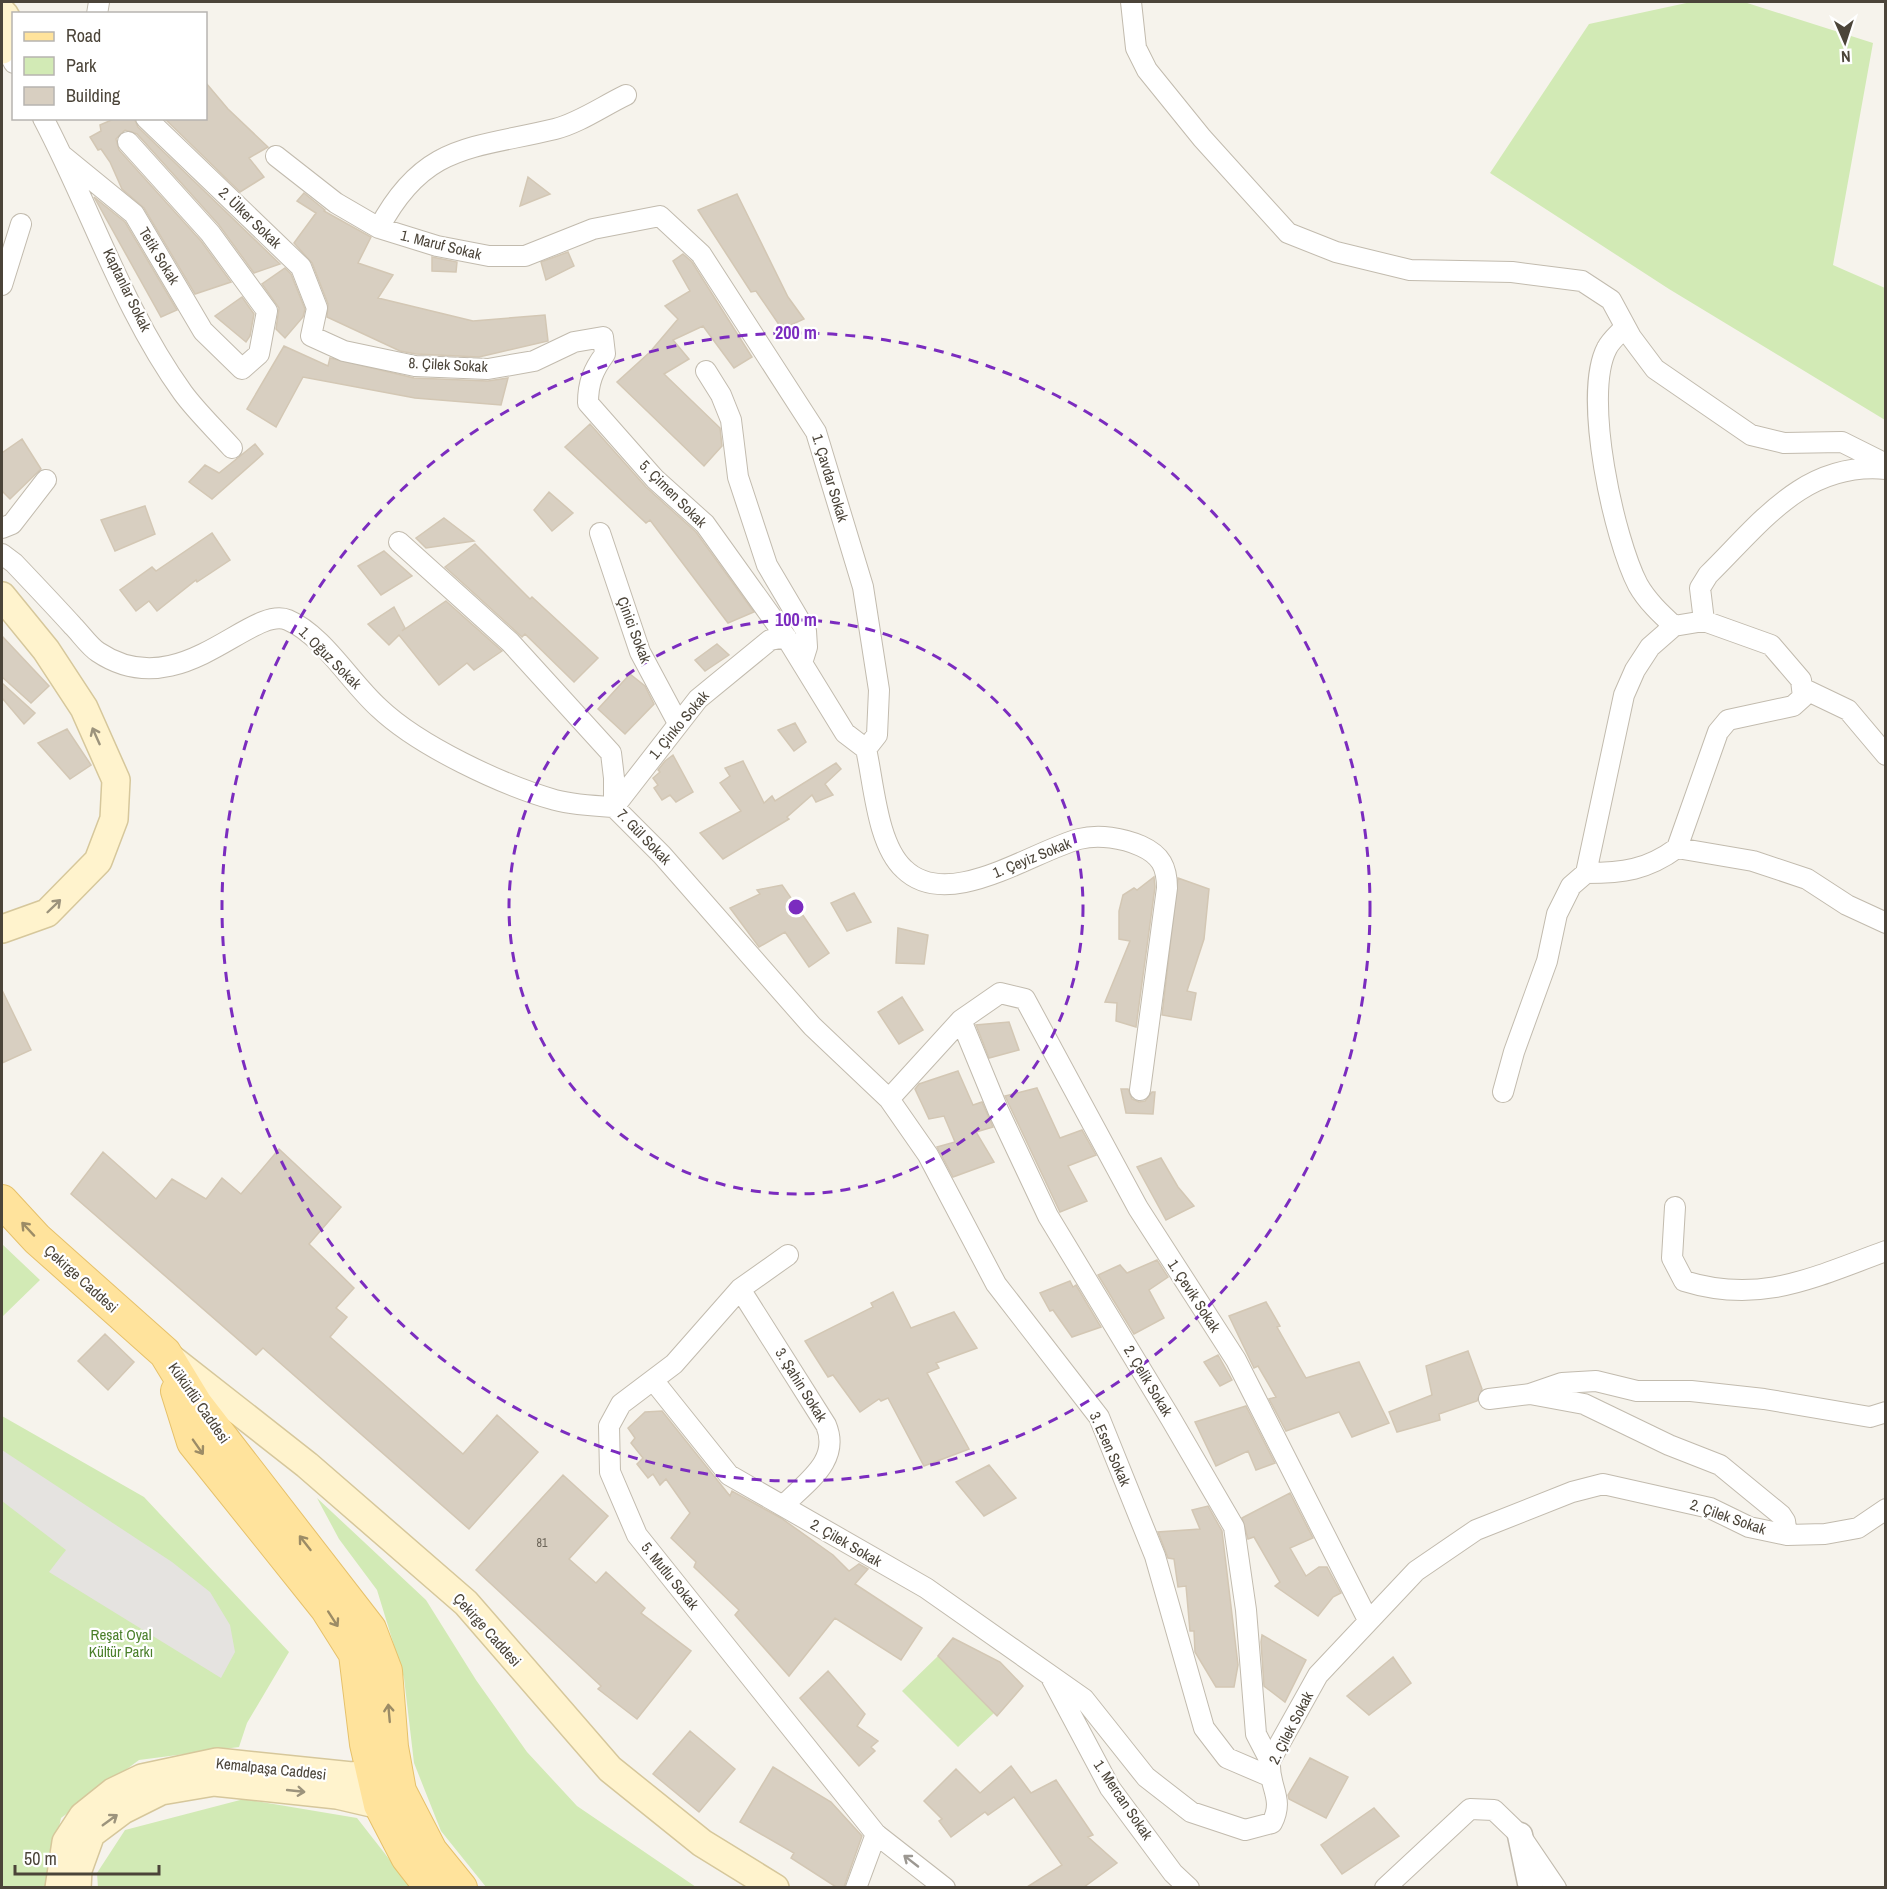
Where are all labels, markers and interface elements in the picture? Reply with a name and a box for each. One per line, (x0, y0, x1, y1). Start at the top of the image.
legend (12, 12, 207, 120)
north arrow (1815, 12, 1875, 72)
text: Road (66, 23, 101, 48)
text: N (1840, 46, 1851, 68)
text: Park (66, 53, 97, 78)
text: Building (66, 83, 121, 108)
street label: 2. Ülker Sokak (214, 182, 287, 254)
street label: Tetik Sokak (134, 223, 185, 289)
street label: 1. Maruf Sokak (398, 224, 485, 265)
street label: Kaptanlar Sokak (98, 245, 157, 336)
text: 200 m (775, 320, 817, 345)
street label: 8. Çilek Sokak (408, 352, 489, 377)
street label: 1. Çavdar Sokak (807, 431, 854, 525)
street label: 5. Çimen Sokak (635, 455, 712, 533)
street label: Çinici Sokak (612, 593, 657, 667)
text: 100 m (775, 607, 817, 632)
street label: 1. Oğuz Sokak (294, 622, 367, 694)
street label: 1. Çinko Sokak (644, 685, 714, 763)
one-way arrow (90, 727, 101, 746)
street label: 7. Gül Sokak (612, 804, 677, 870)
street label: 1. Çeyiz Sokak (990, 832, 1075, 883)
centre of rings (786, 897, 806, 917)
one-way arrow (47, 898, 62, 913)
one-way arrow (20, 1222, 35, 1237)
street label: Çekirge Caddesi (40, 1240, 123, 1317)
street label: 1. Çevik Sokak (1163, 1255, 1226, 1337)
street label: 2. Çelik Sokak (1119, 1341, 1178, 1421)
street label: 3. Şahin Sokak (770, 1344, 833, 1426)
street label: Kükürtlü Caddesi (164, 1358, 235, 1447)
street label: 3. Esen Sokak (1085, 1408, 1137, 1490)
one-way arrow (192, 1438, 204, 1454)
street label: 2. Çilek Sokak (1687, 1494, 1770, 1540)
street label: 2. Çilek Sokak (807, 1514, 887, 1572)
one-way arrow (298, 1535, 311, 1551)
house number: 81 (537, 1535, 548, 1551)
street label: 5. Mutlu Sokak (637, 1537, 705, 1615)
street label: Çekirge Caddesi (449, 1588, 526, 1671)
one-way arrow (327, 1610, 339, 1627)
park label: Reşat Oyal Kültür Parkı (89, 1624, 153, 1662)
street label: 2. Çilek Sokak (1263, 1687, 1318, 1768)
one-way arrow (383, 1703, 394, 1723)
street label: Kemalpaşa Caddesi (215, 1752, 327, 1785)
street label: 1. Mercan Sokak (1089, 1756, 1158, 1845)
one-way arrow (286, 1785, 306, 1796)
one-way arrow (102, 1814, 118, 1826)
scale bar (15, 1838, 159, 1876)
text: 50 m (24, 1846, 57, 1871)
one-way arrow (903, 1854, 919, 1867)

